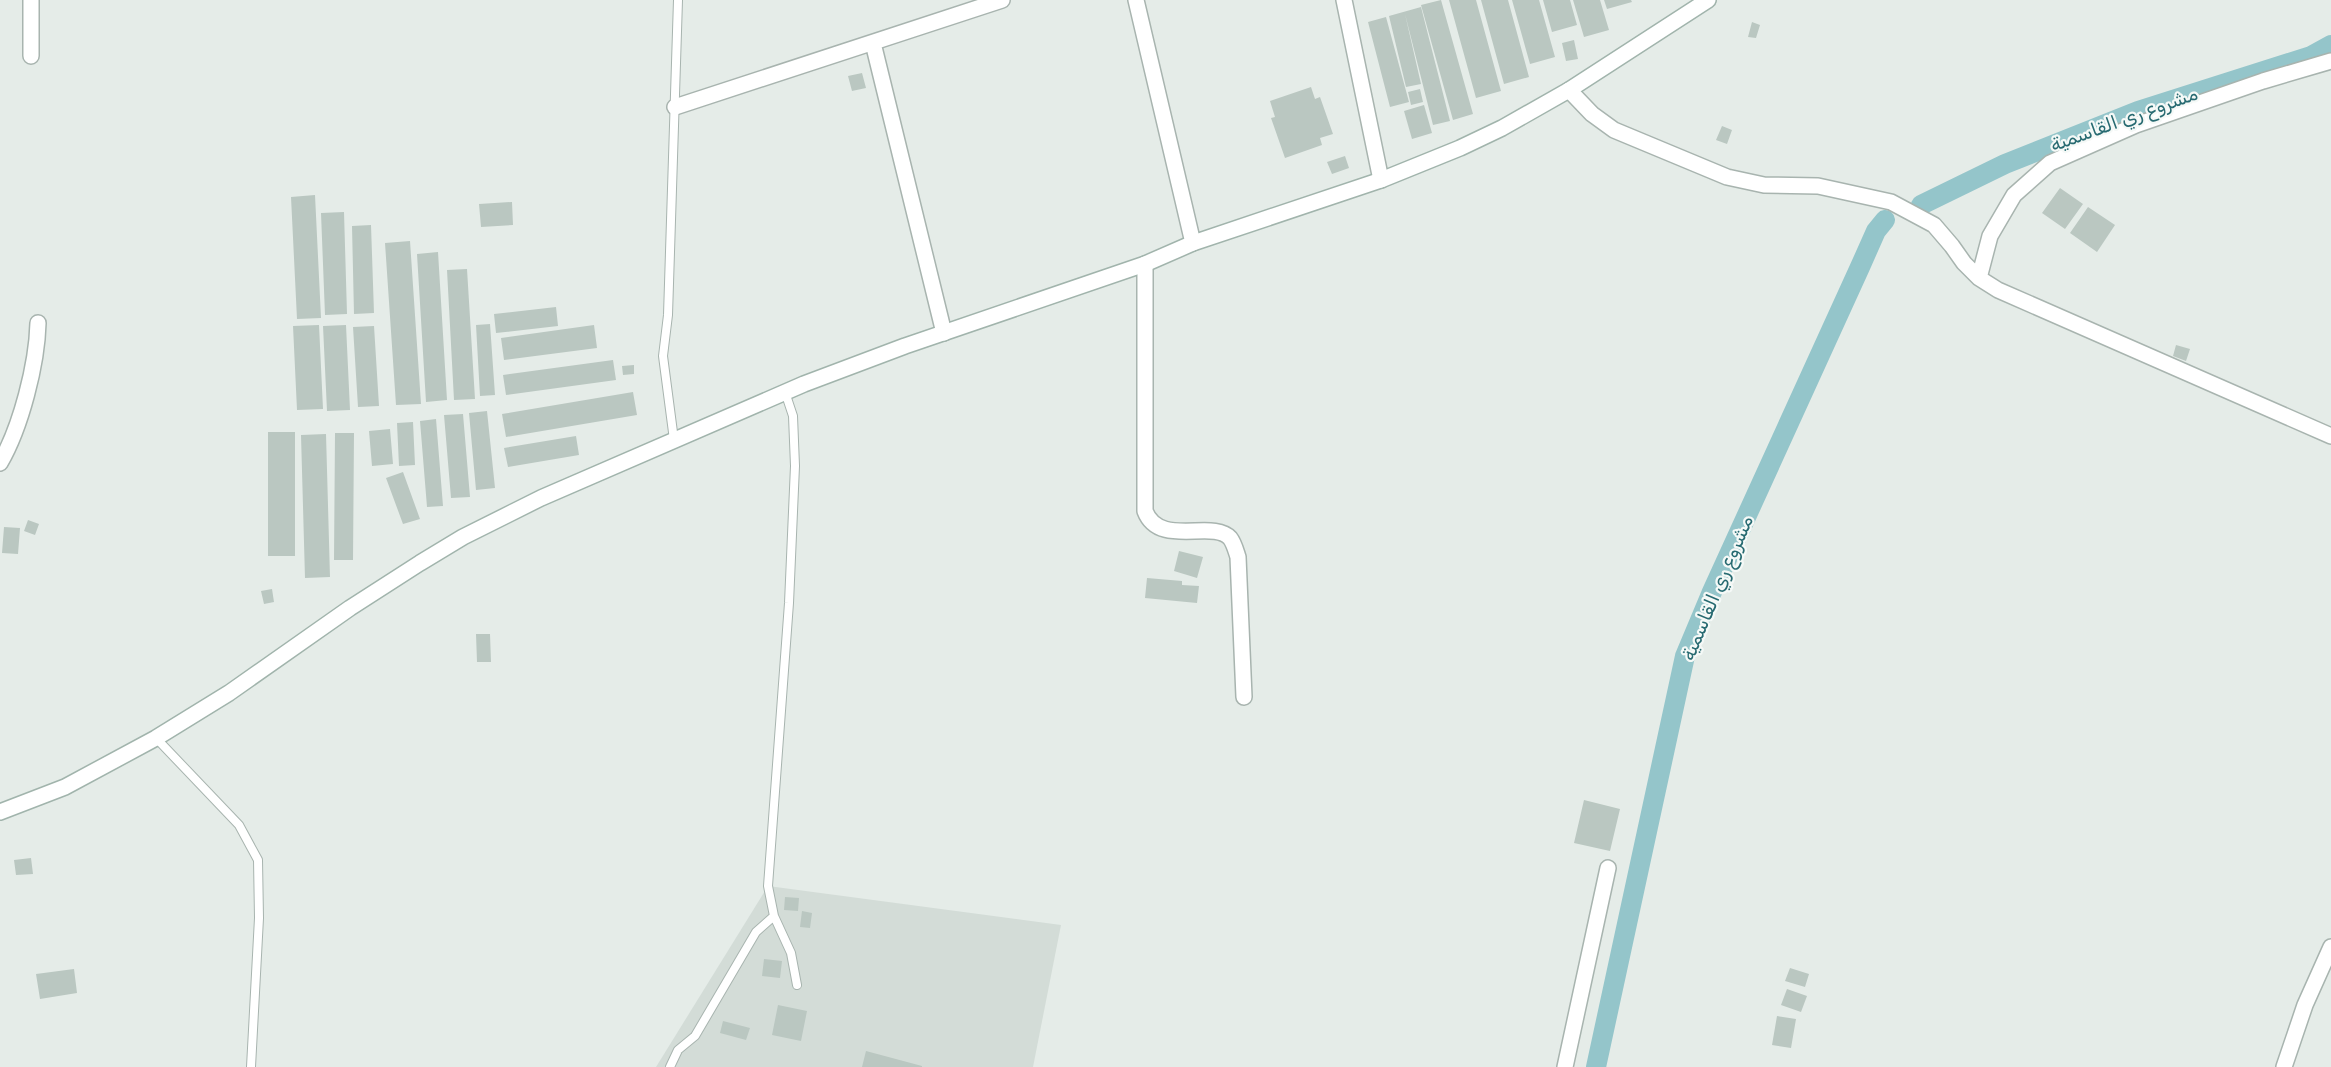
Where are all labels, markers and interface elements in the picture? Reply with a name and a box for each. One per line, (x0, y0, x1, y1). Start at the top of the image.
water label: مشروع ري القاسمية (2047, 82, 2202, 158)
water label: مشروع ري القاسمية (1676, 512, 1760, 665)

